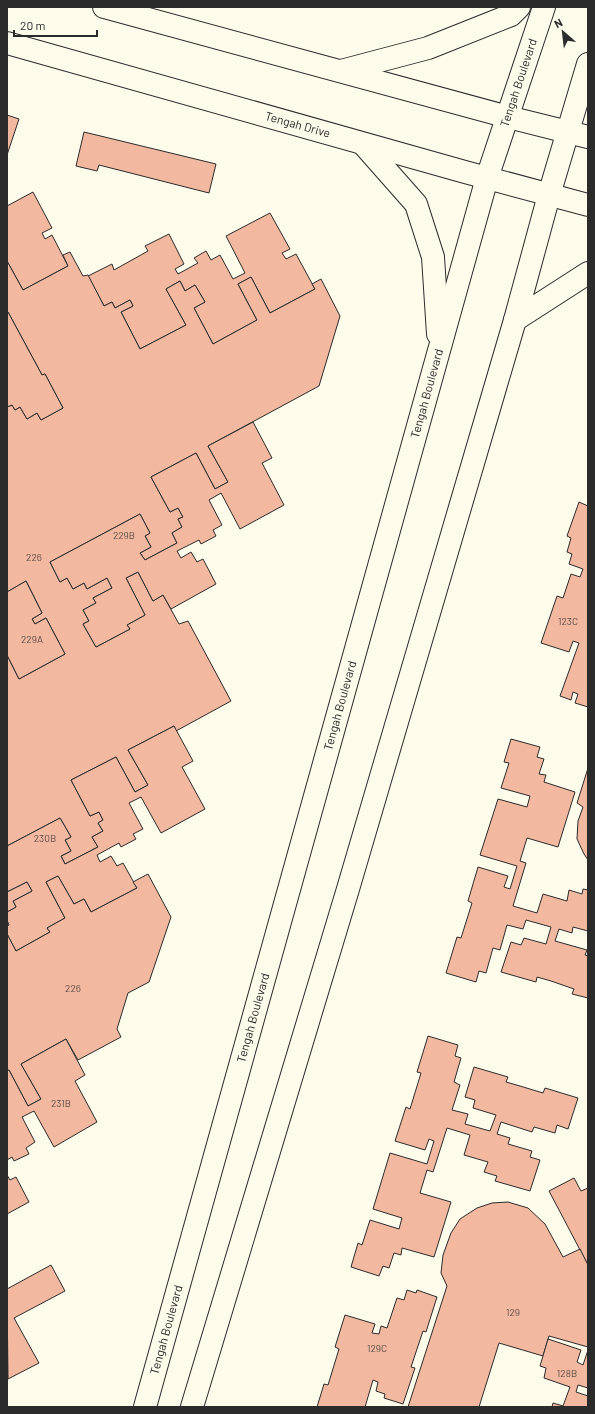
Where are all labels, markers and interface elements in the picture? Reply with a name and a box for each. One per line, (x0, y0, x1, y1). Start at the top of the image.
scale bar (14, 12, 97, 38)
north arrow (543, 12, 583, 52)
text: N (552, 15, 564, 30)
text: 20 m (20, 18, 46, 32)
street label: Tengah Boulevard (497, 36, 539, 129)
street label: Tengah Drive (264, 108, 332, 140)
street label: Tengah Boulevard (407, 347, 445, 440)
house number: 229B (113, 529, 135, 541)
house number: 226 (26, 551, 42, 563)
house number: 123C (558, 615, 578, 627)
house number: 229A (21, 633, 43, 645)
street label: Tengah Boulevard (320, 659, 358, 752)
house number: 230B (34, 832, 56, 844)
street label: Tengah Boulevard (233, 971, 271, 1064)
house number: 226 (65, 982, 81, 994)
house number: 231B (51, 1097, 71, 1109)
street label: Tengah Boulevard (146, 1283, 185, 1376)
house number: 129 (506, 1306, 520, 1318)
house number: 129C (367, 1342, 387, 1354)
house number: 128B (557, 1367, 577, 1379)

